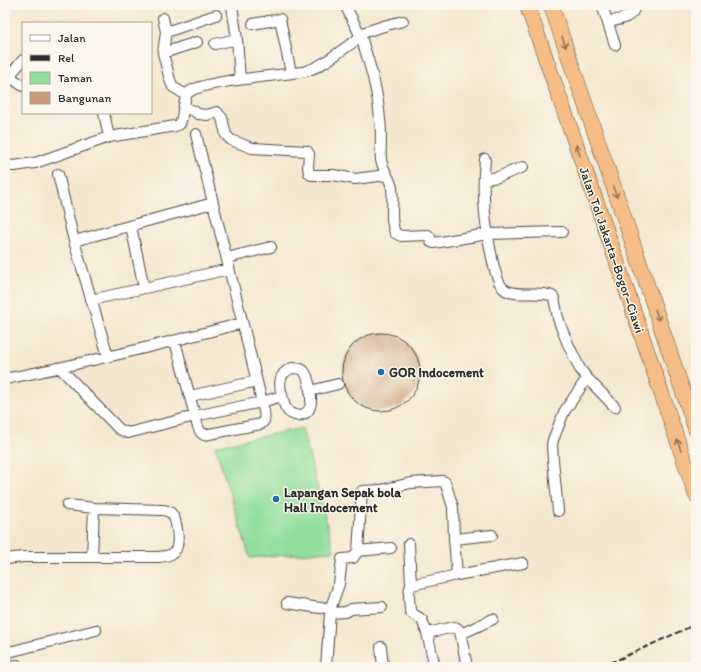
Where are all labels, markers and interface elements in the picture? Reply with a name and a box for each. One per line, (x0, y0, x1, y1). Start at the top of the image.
legend (22, 22, 152, 114)
text: Jalan (58, 31, 86, 45)
one-way arrow (560, 36, 568, 48)
text: Rel (58, 51, 75, 65)
text: Taman (58, 71, 93, 85)
text: Bangunan (58, 91, 111, 105)
one-way arrow (574, 143, 581, 156)
street label: Jalan Tol Jakarta–Bogor–Ciawi (577, 165, 647, 335)
one-way arrow (612, 185, 619, 198)
one-way arrow (654, 308, 661, 321)
place label: GOR Indocement (389, 365, 484, 380)
marker: GOR Indocement (376, 367, 386, 377)
one-way arrow (675, 439, 682, 452)
place label: Lapangan Sepak bola Hall Indocement (284, 485, 401, 515)
marker: Lapangan Sepak bola Hall Indocement (271, 494, 281, 504)

